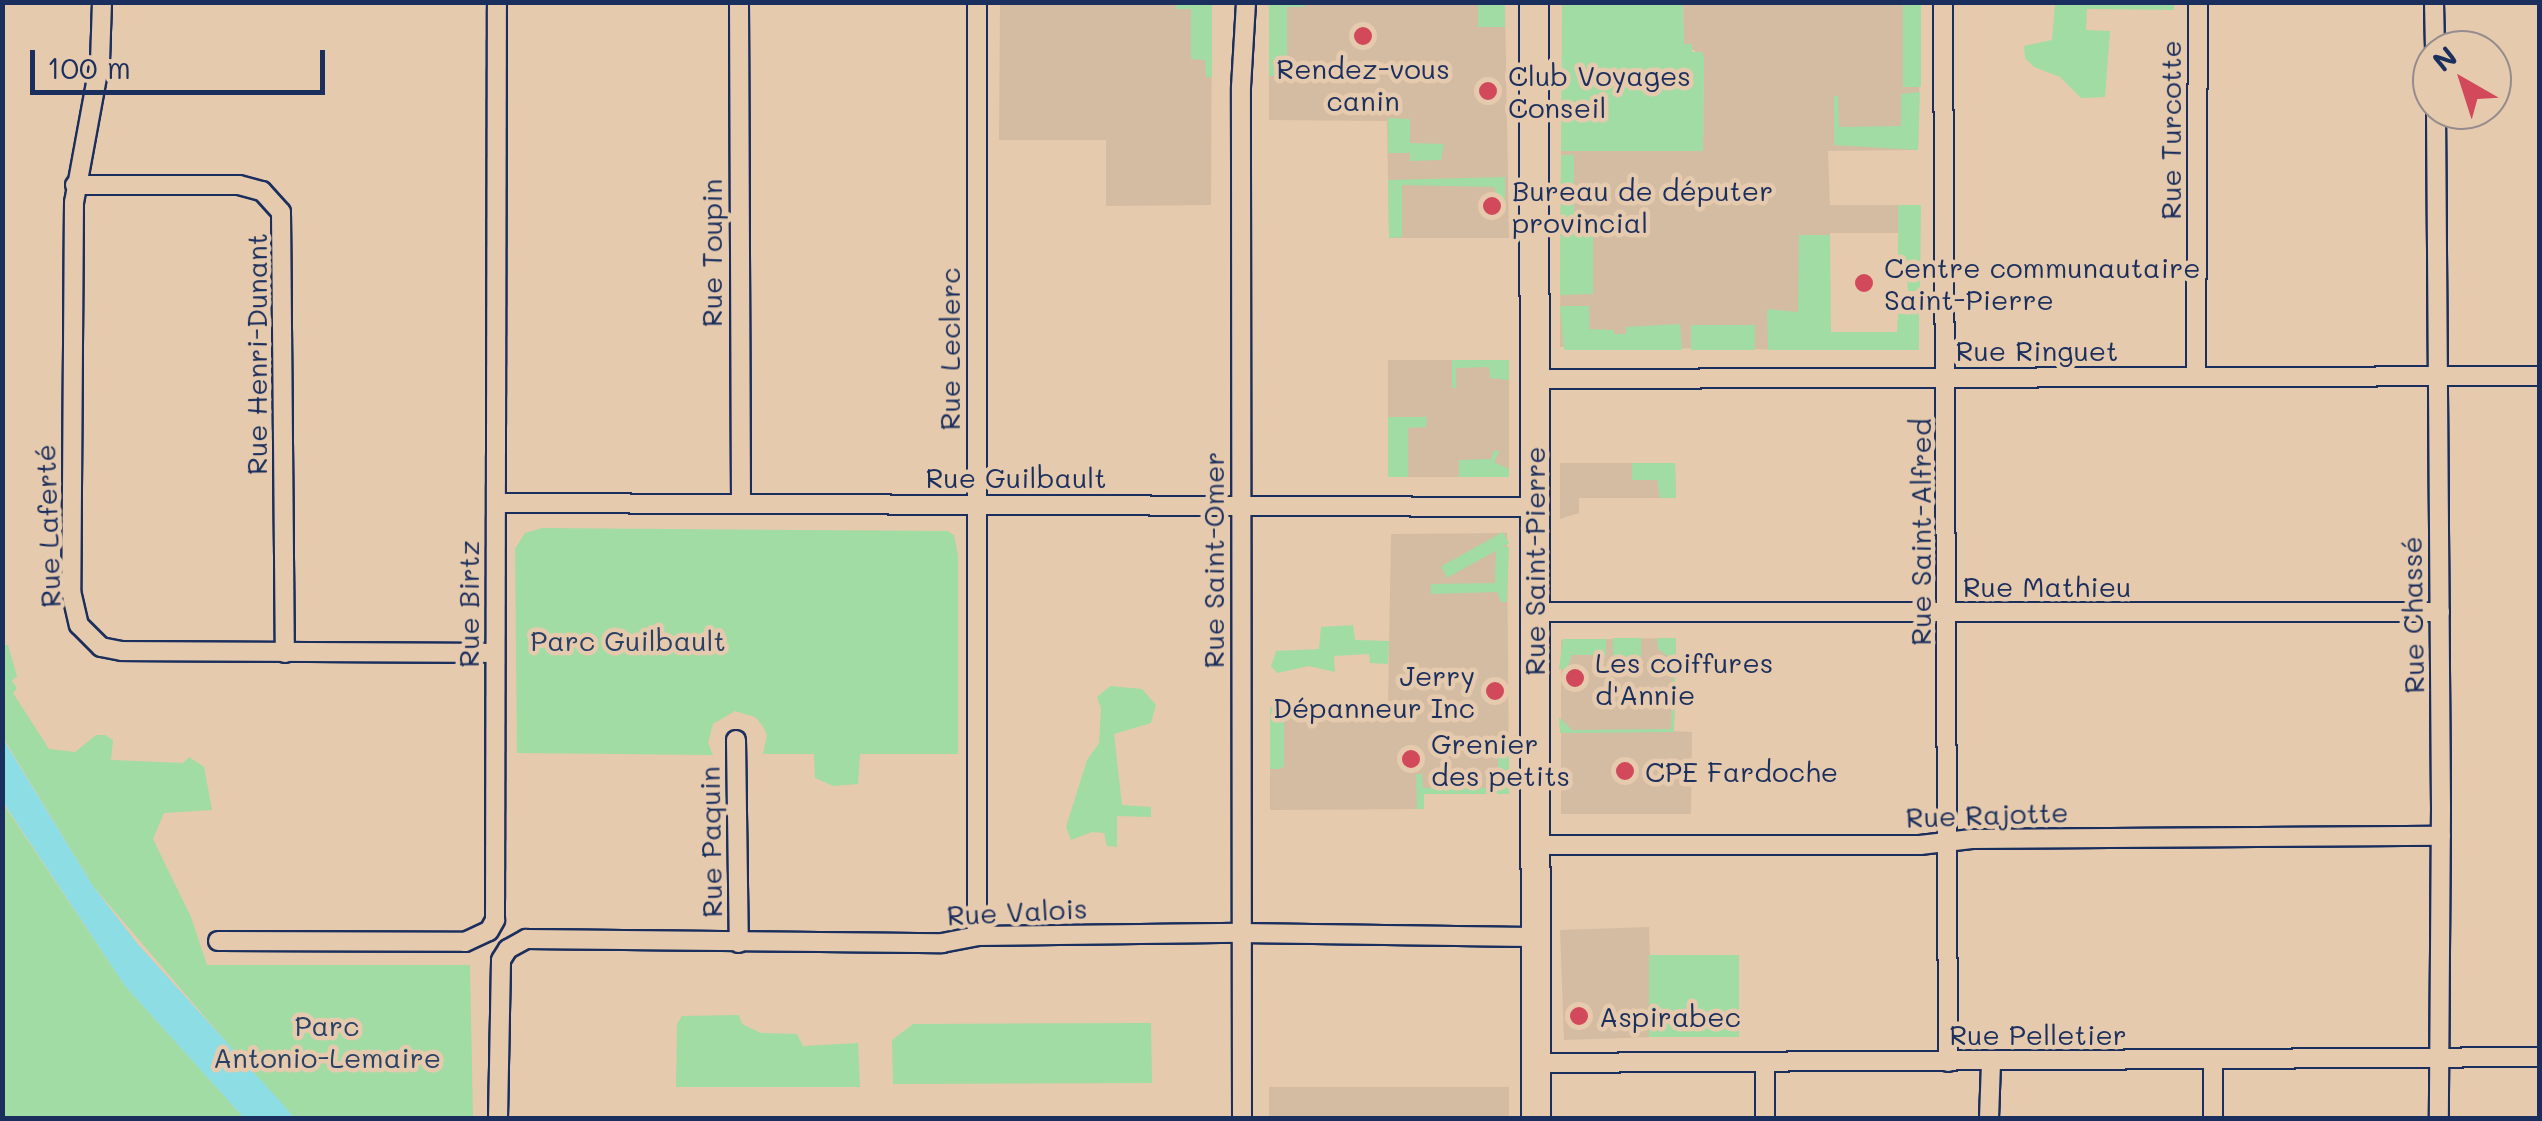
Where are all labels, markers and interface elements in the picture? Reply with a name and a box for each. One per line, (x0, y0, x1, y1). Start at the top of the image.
marker: Rendez-vous canin (1352, 25, 1374, 47)
scale bar (35, 30, 330, 92)
north arrow (2412, 30, 2512, 130)
text: N (2425, 38, 2464, 79)
street label: Rue Turcotte (2153, 40, 2187, 220)
text: 100 m (47, 47, 131, 87)
place label: Rendez-vous canin (1276, 51, 1450, 117)
place label: Club Voyages Conseil (1508, 58, 1691, 124)
marker: Club Voyages Conseil (1477, 80, 1499, 102)
place label: Bureau de députer provincial (1512, 173, 1773, 239)
street label: Rue Toupin (694, 179, 728, 327)
marker: Bureau de députer provincial (1481, 195, 1503, 217)
street label: Rue Henri-Dunant (239, 233, 273, 475)
place label: Centre communautaire Saint-Pierre (1884, 250, 2201, 316)
street label: Rue Leclerc (932, 268, 966, 430)
marker: Centre communautaire Saint-Pierre (1853, 272, 1875, 294)
street label: Rue Ringuet (1956, 333, 2118, 367)
street label: Rue Saint-Alfred (1903, 418, 1937, 646)
street label: Rue Laferté (27, 444, 67, 608)
street label: Rue Saint-Pierre (1517, 446, 1551, 676)
street label: Rue Saint-Omer (1196, 452, 1230, 668)
street label: Rue Guilbault (925, 460, 1107, 494)
street label: Rue Chassé (2394, 536, 2430, 694)
street label: Rue Birtz (451, 540, 485, 668)
street label: Rue Mathieu (1963, 569, 2131, 603)
park label: Parc Guilbault (530, 623, 726, 657)
place label: Les coiffures d'Annie (1595, 645, 1773, 711)
place label: Jerry Dépanneur Inc (1273, 658, 1475, 724)
marker: Les coiffures d'Annie (1564, 667, 1586, 689)
marker: Jerry Dépanneur Inc (1484, 680, 1506, 702)
place label: Grenier des petits (1431, 726, 1570, 792)
marker: Grenier des petits (1400, 748, 1422, 770)
place label: CPE Fardoche (1645, 754, 1838, 788)
marker: CPE Fardoche (1614, 760, 1636, 782)
street label: Rue Paquin (692, 766, 728, 918)
street label: Rue Rajotte (1905, 794, 2069, 834)
street label: Rue Valois (946, 891, 1088, 931)
place label: Aspirabec (1599, 999, 1741, 1033)
marker: Aspirabec (1568, 1005, 1590, 1027)
park label: Parc Antonio-Lemaire (213, 1008, 441, 1074)
street label: Rue Pelletier (1949, 1017, 2127, 1051)

